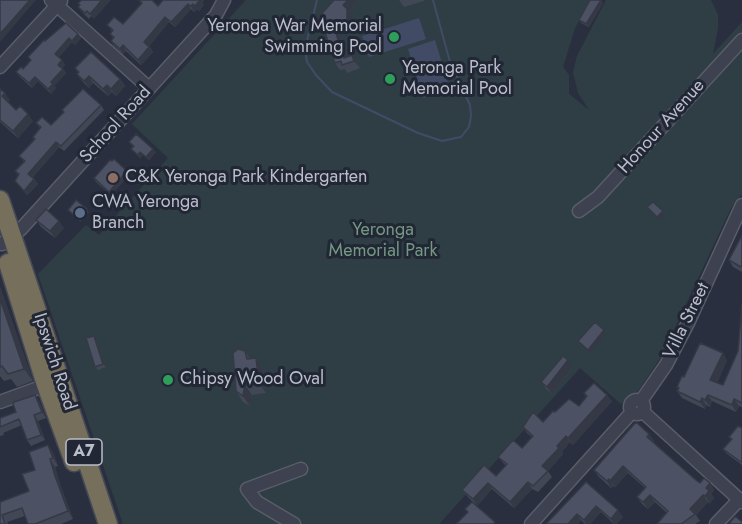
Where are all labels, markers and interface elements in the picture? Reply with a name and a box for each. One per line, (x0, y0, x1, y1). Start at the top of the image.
place label: Yeronga War Memorial Swimming Pool (207, 16, 382, 58)
marker: Yeronga War Memorial Swimming Pool (387, 30, 401, 44)
place label: Yeronga Park Memorial Pool (402, 58, 512, 100)
marker: Yeronga Park Memorial Pool (383, 72, 397, 86)
street label: Honour Avenue (614, 76, 710, 178)
street label: School Road (76, 82, 156, 168)
place label: C&K Yeronga Park Kindergarten (125, 167, 367, 189)
marker: C&K Yeronga Park Kindergarten (106, 171, 120, 185)
place label: CWA Yeronga Branch (92, 192, 199, 234)
marker: CWA Yeronga Branch (73, 206, 87, 220)
park label: Yeronga Memorial Park (329, 220, 437, 262)
street label: Villa Street (659, 279, 715, 363)
street label: Ipswich Road (28, 311, 80, 413)
place label: Chipsy Wood Oval (180, 369, 324, 391)
marker: Chipsy Wood Oval (161, 373, 175, 387)
road number: A7 (66, 439, 102, 465)

